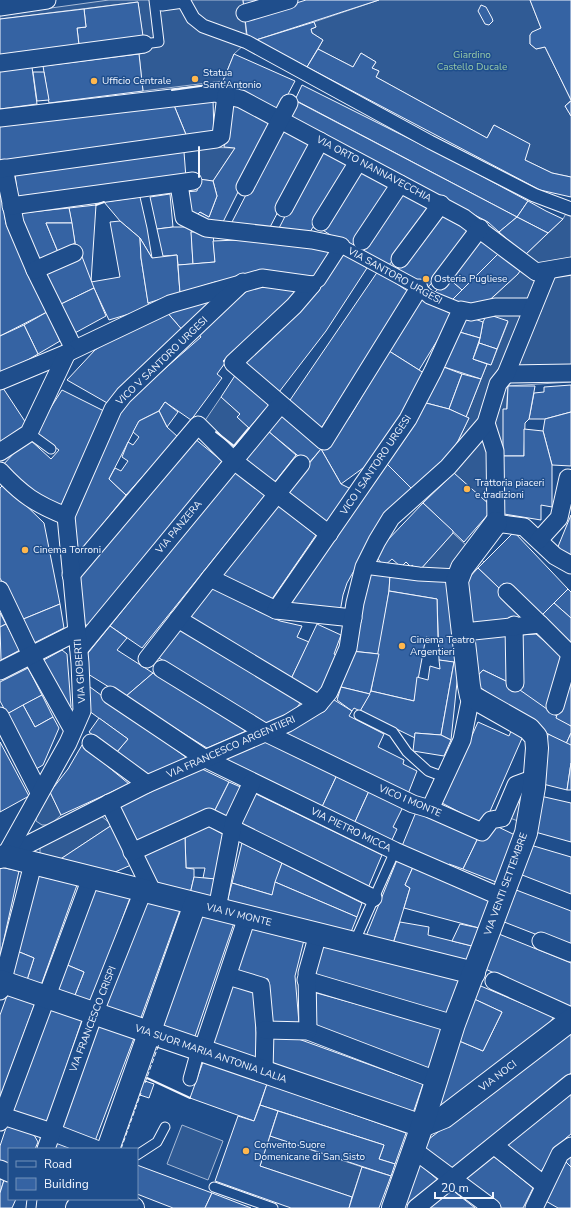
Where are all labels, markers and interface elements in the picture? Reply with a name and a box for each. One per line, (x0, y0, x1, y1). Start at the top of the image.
park label: Giardino Castello Ducale (437, 48, 507, 74)
place label: Statua Sant'Antonio (203, 66, 262, 92)
place label: Ufficio Centrale (102, 74, 171, 88)
marker: Statua Sant'Antonio (190, 74, 200, 84)
marker: Ufficio Centrale (89, 76, 99, 86)
street label: VIA ORTO NANNAVECCHIA (313, 132, 435, 206)
street label: VIA SANTORO URGESI (344, 244, 445, 308)
place label: Osteria Pugliese (434, 272, 507, 286)
marker: Osteria Pugliese (421, 274, 431, 284)
street label: VICO V SANTORO URGESI (112, 314, 211, 409)
street label: VICO I SANTORO URGESI (337, 412, 415, 519)
place label: Trattoria piaceri e tradizioni (475, 476, 544, 502)
marker: Trattoria piaceri e tradizioni (462, 484, 472, 494)
street label: VIA PANZERA (152, 497, 206, 557)
place label: Cinema Torroni (33, 543, 101, 557)
marker: Cinema Torroni (20, 545, 30, 555)
place label: Cinema Teatro Argentieri (410, 633, 475, 659)
street label: VIA GIOBERTI (71, 638, 89, 705)
marker: Cinema Teatro Argentieri (397, 641, 407, 651)
street label: VIA FRANCESCO ARGENTIERI (164, 712, 298, 782)
street label: VICO I MONTE (376, 781, 444, 821)
street label: VIA PIETRO MICCA (307, 804, 394, 856)
street label: VIA VENTI SETTEMBRE (481, 831, 531, 938)
street label: VIA IV MONTE (204, 900, 273, 930)
street label: VIA FRANCESCO CRISPI (66, 964, 120, 1075)
street label: VIA SUOR MARIA ANTONIA LALIA (132, 1021, 290, 1087)
street label: VIA NOCI (476, 1057, 520, 1095)
place label: Convento Suore Domenicane di San Sisto (254, 1138, 365, 1164)
marker: Convento Suore Domenicane di San Sisto (241, 1146, 251, 1156)
legend (8, 1148, 138, 1200)
text: Road (44, 1156, 72, 1172)
scale bar (435, 1174, 493, 1200)
text: Building (44, 1176, 89, 1192)
text: 20 m (441, 1180, 469, 1196)

